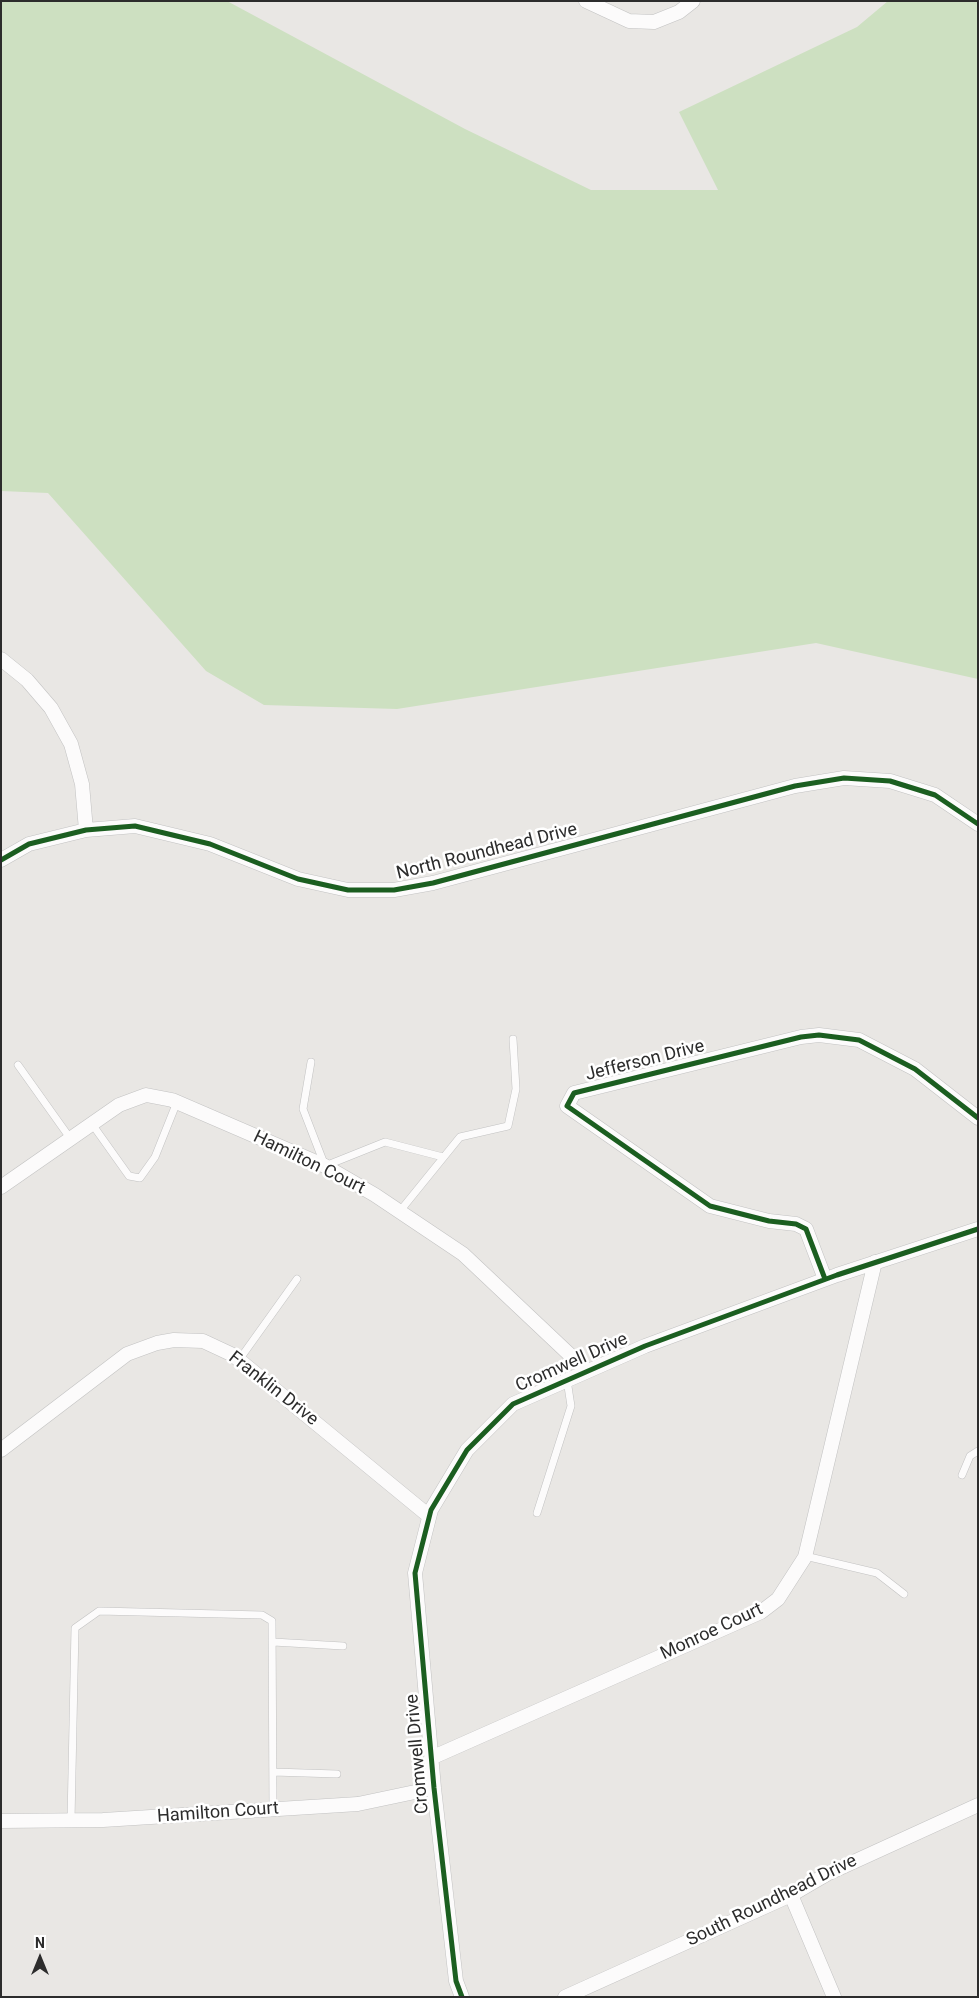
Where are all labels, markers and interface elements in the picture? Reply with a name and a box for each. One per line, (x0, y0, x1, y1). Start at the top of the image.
street label: North Roundhead Drive (394, 819, 580, 885)
street label: Jefferson Drive (583, 1036, 707, 1086)
street label: Hamilton Court (249, 1127, 369, 1199)
street label: Cromwell Drive (513, 1329, 631, 1397)
street label: Franklin Drive (224, 1347, 322, 1431)
street label: Monroe Court (657, 1599, 767, 1665)
street label: Cromwell Drive (402, 1693, 434, 1815)
street label: Hamilton Court (156, 1798, 280, 1828)
street label: South Roundhead Drive (683, 1850, 861, 1952)
north arrow (15, 1933, 65, 1983)
text: N (35, 1935, 45, 1951)

